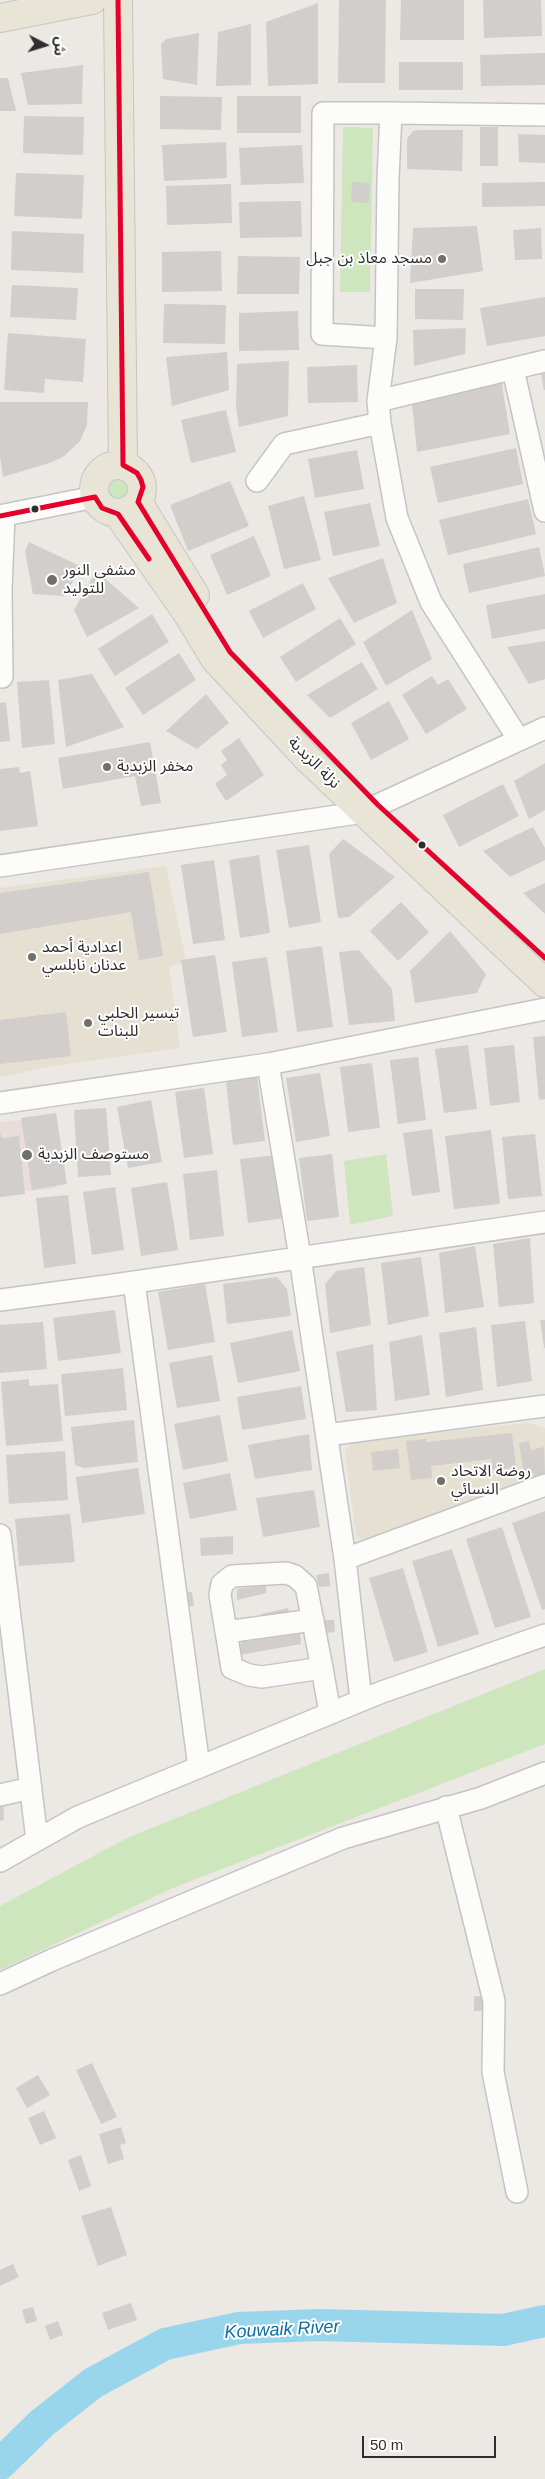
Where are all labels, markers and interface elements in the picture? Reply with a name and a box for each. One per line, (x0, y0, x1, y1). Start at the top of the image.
north arrow (20, 20, 70, 70)
text: ش (51, 36, 69, 57)
place label: مسجد معاذ بن جبل (306, 249, 432, 269)
marker: مسجد معاذ بن جبل (436, 253, 448, 265)
unlabelled marker (30, 504, 40, 514)
place label: مشفى النور للتوليد (63, 561, 136, 599)
marker: مشفى النور للتوليد (45, 573, 59, 587)
street label: نزلة الزبدية (284, 733, 344, 793)
place label: مخفر الزبدية (117, 757, 193, 777)
marker: مخفر الزبدية (101, 761, 113, 773)
unlabelled marker (417, 840, 427, 850)
place label: اعدادية أحمد عدنان نابلسي (42, 938, 126, 976)
marker: اعدادية أحمد عدنان نابلسي (26, 951, 38, 963)
place label: تيسير الحلبي للبنات (98, 1004, 179, 1042)
marker: تيسير الحلبي للبنات (82, 1017, 94, 1029)
place label: مستوصف الزبدية (38, 1145, 149, 1165)
marker: مستوصف الزبدية (20, 1148, 34, 1162)
place label: روضة الاتحاد النسائي (451, 1462, 531, 1500)
marker: روضة الاتحاد النسائي (435, 1475, 447, 1487)
water label: Kouwaik River (224, 2316, 340, 2344)
scale bar (365, 2426, 499, 2458)
text: 50 m (370, 2436, 403, 2453)

